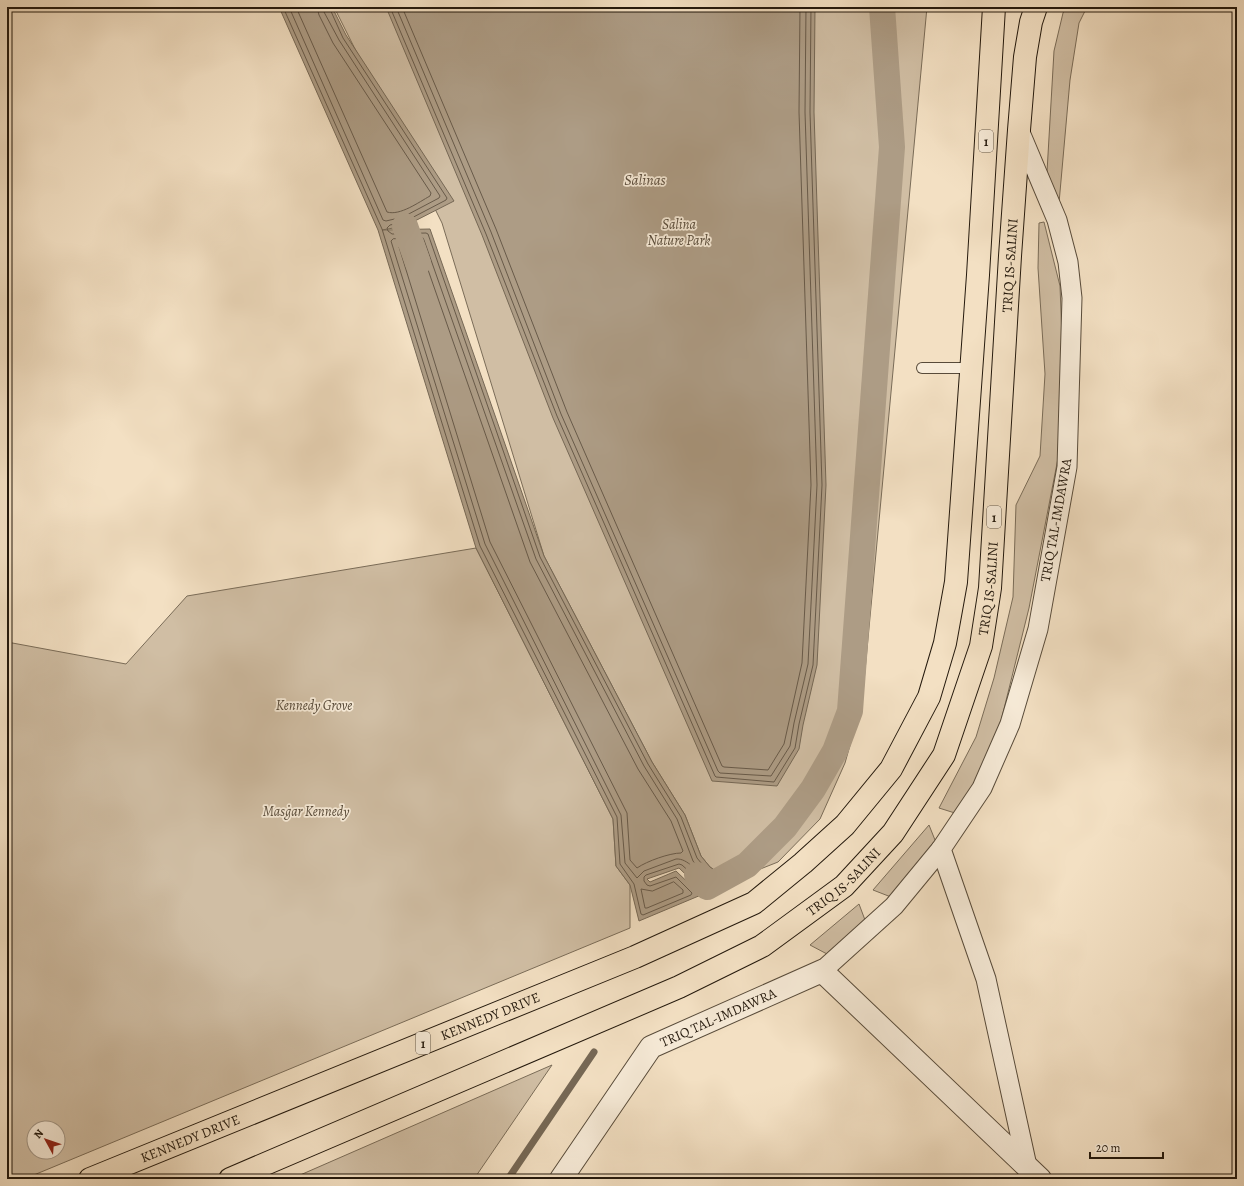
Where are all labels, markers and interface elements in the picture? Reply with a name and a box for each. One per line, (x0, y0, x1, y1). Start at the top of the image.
road number: 1 (979, 130, 993, 152)
water label: Salinas (624, 170, 666, 190)
park label: Salina Nature Park (647, 215, 711, 250)
street label: TRIQ IS-SALINI (997, 218, 1022, 313)
street label: TRIQ TAL-IMDAWRA (1036, 456, 1076, 583)
road number: 1 (987, 506, 1001, 528)
street label: TRIQ IS-SALINI (973, 541, 1002, 637)
park label: Kennedy Grove (276, 696, 352, 715)
park label: Masġar Kennedy (263, 802, 349, 821)
street label: TRIQ IS-SALINI (802, 843, 885, 920)
street label: TRIQ TAL-IMDAWRA (657, 983, 780, 1051)
street label: KENNEDY DRIVE (438, 987, 543, 1045)
road number: 1 (416, 1032, 430, 1054)
street label: KENNEDY DRIVE (137, 1110, 243, 1167)
north arrow (26, 1120, 66, 1160)
text: N (30, 1126, 47, 1142)
scale bar (1090, 1134, 1163, 1160)
text: 20 m (1096, 1140, 1120, 1156)

